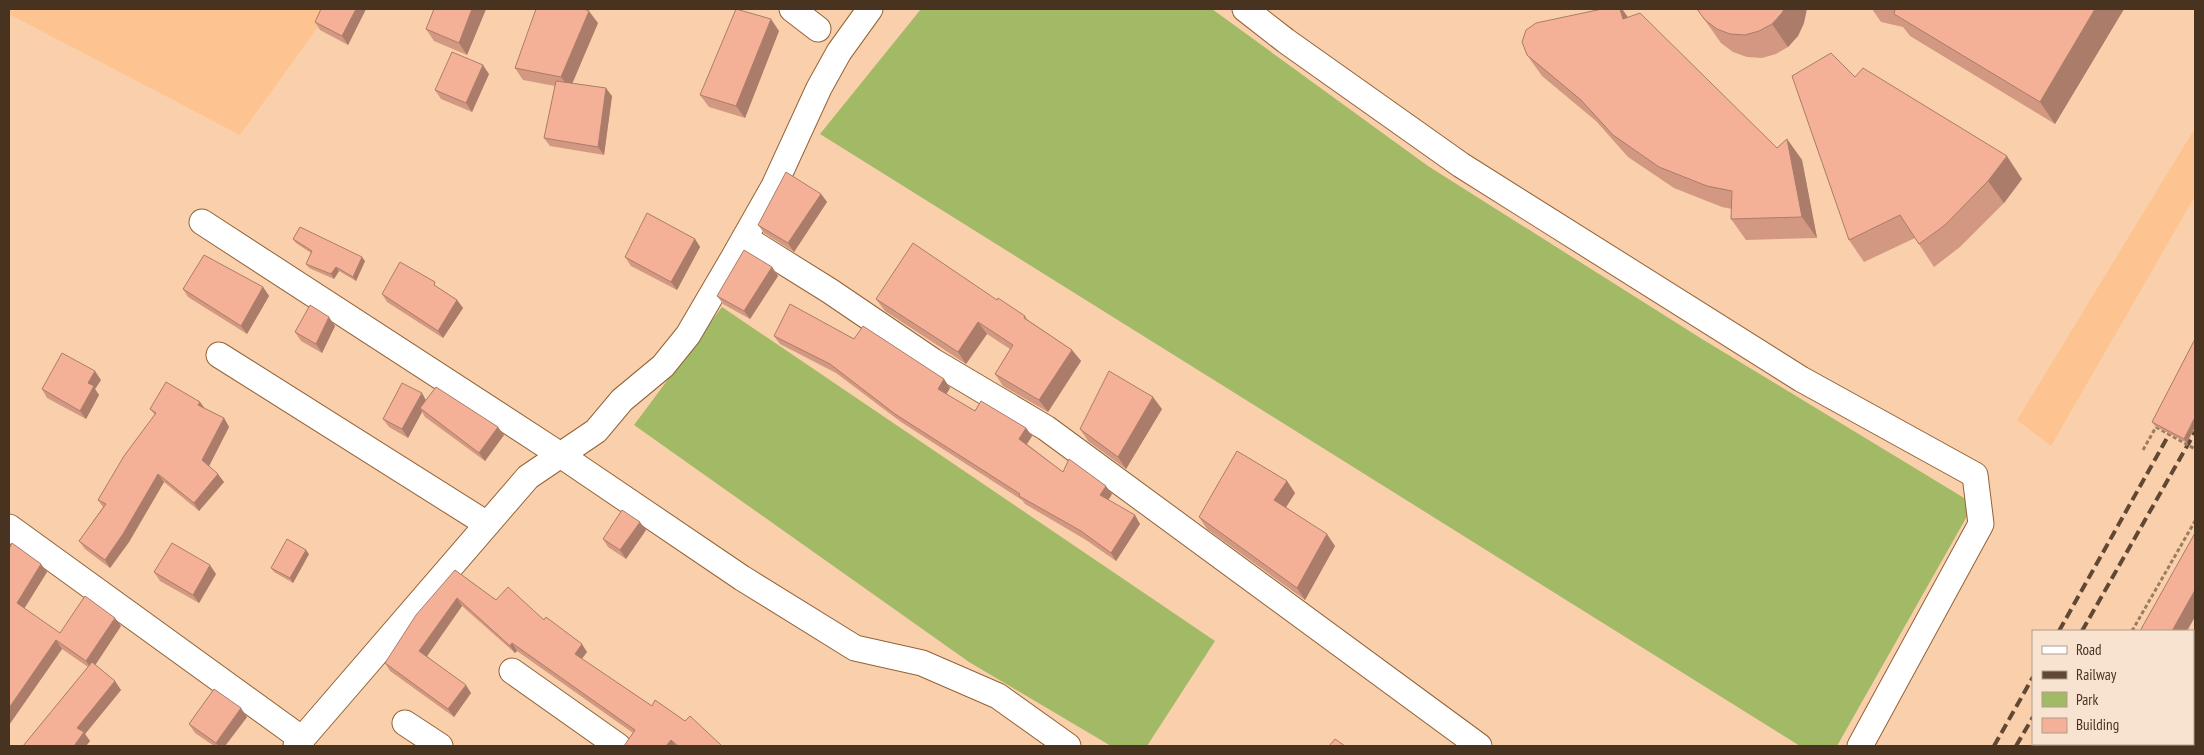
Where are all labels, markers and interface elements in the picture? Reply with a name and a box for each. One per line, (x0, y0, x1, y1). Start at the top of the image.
legend (2032, 630, 2194, 745)
text: Road (2076, 640, 2102, 659)
text: Railway (2076, 665, 2117, 684)
text: Park (2076, 690, 2098, 709)
text: Building (2076, 715, 2119, 734)

